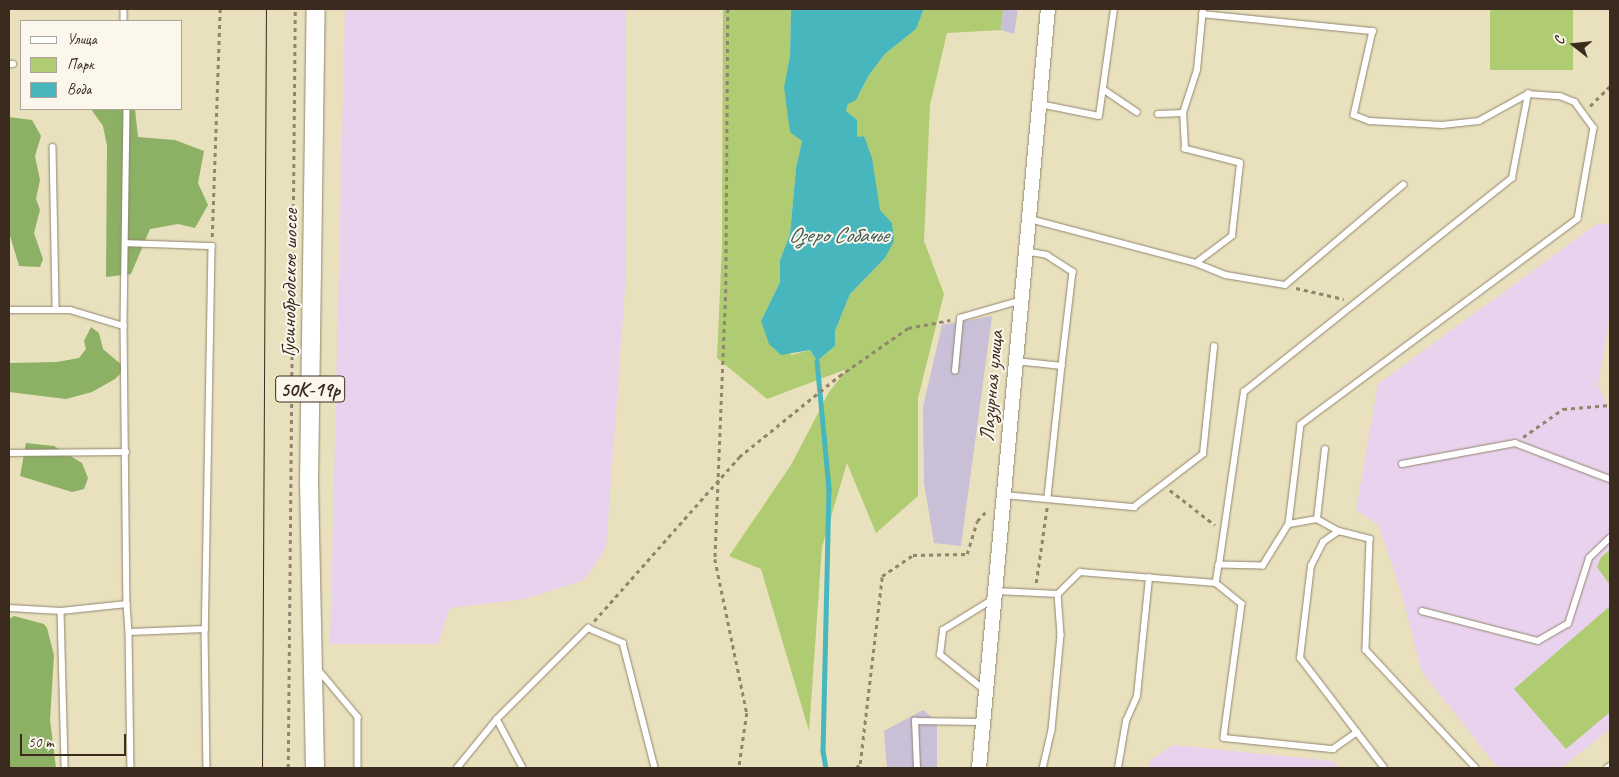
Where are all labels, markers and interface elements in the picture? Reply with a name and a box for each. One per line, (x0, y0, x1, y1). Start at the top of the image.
legend (20, 20, 182, 110)
north arrow (1549, 20, 1599, 70)
text: Улица (67, 30, 97, 49)
text: С (1550, 35, 1568, 46)
text: Парк (67, 55, 94, 74)
text: Вода (67, 80, 91, 99)
street label: Гусинобродское шоссе (275, 208, 303, 358)
water label: Озеро Собачье (788, 223, 888, 249)
street label: Лазурная улица (974, 329, 1008, 443)
road number: 50К-19р (275, 372, 345, 406)
scale bar (22, 724, 129, 756)
text: 50 m (28, 733, 54, 752)

